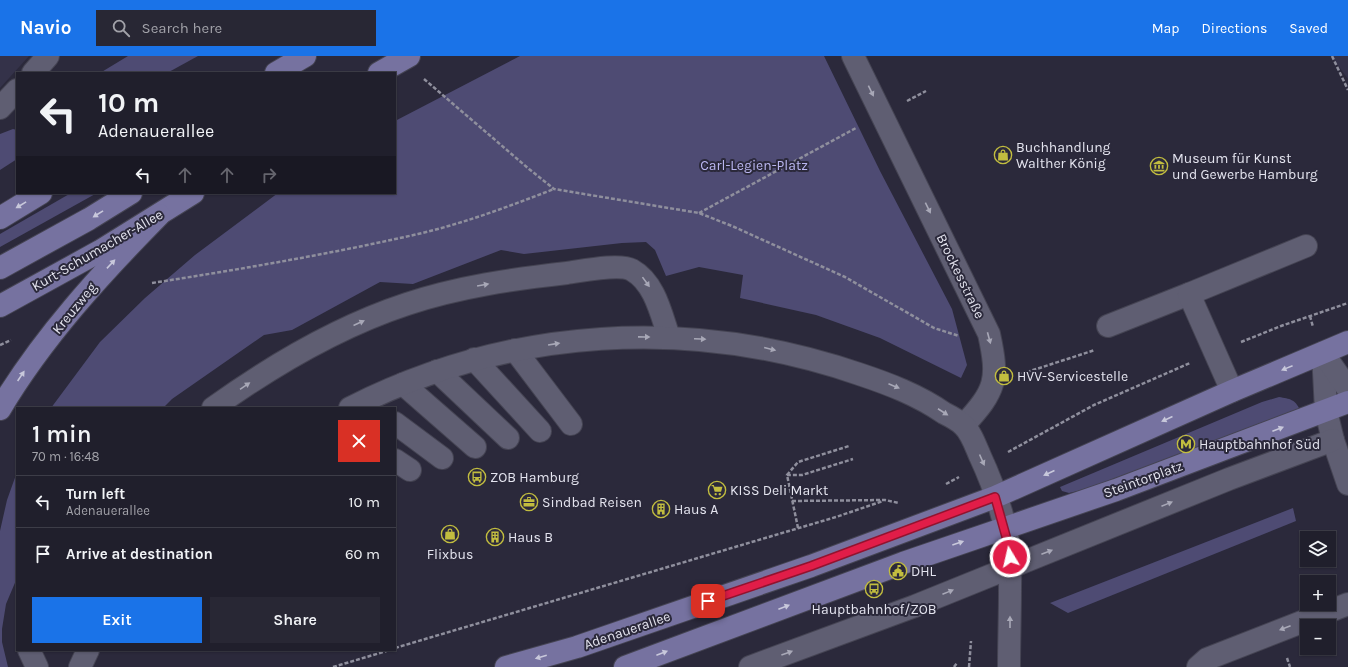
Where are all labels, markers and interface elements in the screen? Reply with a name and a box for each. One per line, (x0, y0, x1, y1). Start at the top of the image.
search box (96, 10, 376, 46)
text: Navio (20, 17, 72, 39)
icon: search (110, 17, 132, 39)
text: Search here (142, 19, 222, 37)
text: Map (1152, 20, 1180, 37)
text: Directions (1202, 20, 1267, 37)
text: Saved (1289, 20, 1328, 37)
one-way arrow (868, 85, 874, 97)
text: 10 m (98, 86, 159, 119)
icon: left (32, 88, 84, 140)
text: Adenauerallee (98, 120, 214, 142)
place label: Buchhandlung Walther König (1016, 139, 1111, 172)
shop icon: Buchhandlung Walther König (993, 145, 1013, 165)
place label: Museum für Kunst und Gewerbe Hamburg (1172, 150, 1318, 183)
museum icon: Museum für Kunst und Gewerbe Hamburg (1149, 156, 1169, 176)
park label: Carl-Legien-Platz (700, 157, 808, 174)
icon: left (132, 164, 154, 186)
icon: ahead (174, 164, 196, 186)
icon: ahead (216, 164, 238, 186)
icon: right (258, 164, 280, 186)
one-way arrow (15, 202, 27, 209)
one-way arrow (925, 202, 931, 214)
street label: Kurt-Schumacher-Allee (29, 206, 166, 295)
one-way arrow (92, 210, 104, 217)
street label: Brockesstraße (933, 231, 988, 321)
one-way arrow (107, 259, 116, 269)
one-way arrow (642, 277, 650, 287)
street label: Kreuzweg (49, 279, 100, 337)
one-way arrow (477, 282, 489, 288)
one-way arrow (353, 319, 365, 325)
one-way arrow (986, 332, 992, 344)
one-way arrow (638, 334, 651, 340)
one-way arrow (694, 336, 706, 343)
one-way arrow (548, 341, 560, 347)
one-way arrow (764, 347, 776, 353)
shop icon: HVV-Servicestelle (994, 366, 1014, 386)
one-way arrow (1280, 366, 1292, 372)
place label: HVV-Servicestelle (1017, 368, 1128, 385)
one-way arrow (17, 371, 25, 381)
one-way arrow (240, 382, 251, 390)
one-way arrow (889, 384, 901, 390)
one-way arrow (938, 408, 948, 416)
one-way arrow (1161, 416, 1173, 422)
text: 1 min (32, 420, 92, 448)
button: close (338, 420, 380, 462)
one-way arrow (1272, 425, 1284, 431)
metro station icon: Hauptbahnhof Süd (1176, 434, 1196, 454)
place label: Hauptbahnhof Süd (1199, 436, 1320, 453)
text: 70 m · 16:48 (32, 449, 100, 464)
one-way arrow (978, 454, 985, 466)
street label: Steintorplatz (1101, 457, 1185, 502)
bus stop icon: ZOB Hamburg (467, 467, 487, 487)
place label: ZOB Hamburg (490, 469, 579, 486)
one-way arrow (1043, 470, 1054, 476)
supermarket icon: KISS Deli Markt (707, 480, 727, 500)
place label: KISS Deli Markt (730, 482, 828, 499)
text: Turn left (66, 485, 125, 503)
icon: left (32, 491, 54, 513)
office icon: Sindbad Reisen (519, 492, 539, 512)
text: 10 m (349, 493, 380, 511)
place label: Sindbad Reisen (542, 494, 642, 511)
building icon: Haus A (651, 499, 671, 519)
place label: Haus A (674, 501, 718, 518)
one-way arrow (1162, 501, 1173, 507)
text: Adenauerallee (66, 503, 150, 518)
shop icon: Flixbus (440, 524, 460, 544)
building icon: Haus B (485, 527, 505, 547)
place label: Haus B (508, 529, 553, 546)
map controls (1300, 531, 1336, 655)
button: layers (1300, 531, 1336, 567)
position arrow (989, 536, 1031, 578)
one-way arrow (953, 540, 965, 546)
icon: arrive (32, 543, 54, 565)
text: Arrive at destination (66, 545, 213, 563)
text: 60 m (345, 545, 380, 563)
place label: Flixbus (427, 546, 473, 563)
one-way arrow (1041, 549, 1053, 555)
public building icon: DHL (888, 561, 908, 581)
place label: DHL (911, 563, 937, 580)
button: + (1300, 575, 1336, 611)
bus stop icon: Hauptbahnhof/ZOB (864, 579, 884, 599)
pin (691, 584, 725, 618)
one-way arrow (942, 589, 954, 595)
icon: arrive (697, 590, 719, 612)
button: Exit (32, 597, 202, 643)
button: Share (210, 597, 380, 643)
place label: Hauptbahnhof/ZOB (812, 601, 936, 618)
one-way arrow (778, 604, 790, 610)
street label: Adenauerallee (582, 608, 673, 653)
one-way arrow (1007, 615, 1013, 628)
button: − (1300, 619, 1336, 655)
one-way arrow (1279, 625, 1291, 631)
one-way arrow (656, 650, 668, 656)
one-way arrow (781, 650, 793, 656)
one-way arrow (535, 654, 547, 660)

